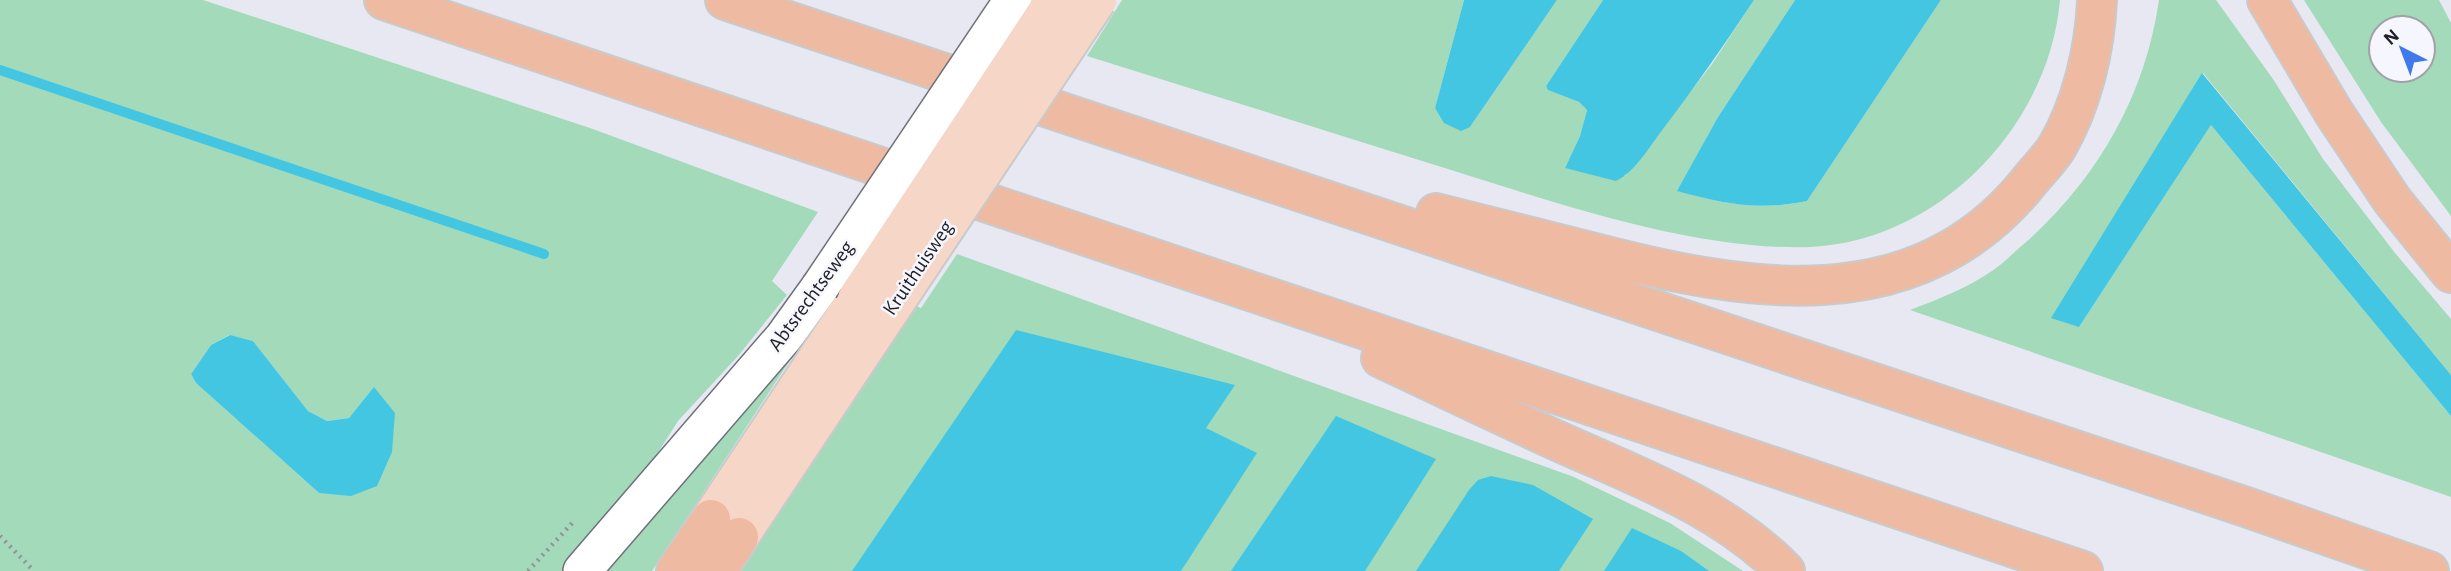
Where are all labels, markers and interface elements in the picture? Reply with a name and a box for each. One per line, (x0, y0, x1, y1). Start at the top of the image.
north arrow (2367, 14, 2437, 84)
text: N (2380, 26, 2403, 49)
street label: Kruithuisweg (879, 216, 957, 319)
street label: Abtsrechtseweg (764, 236, 858, 355)

